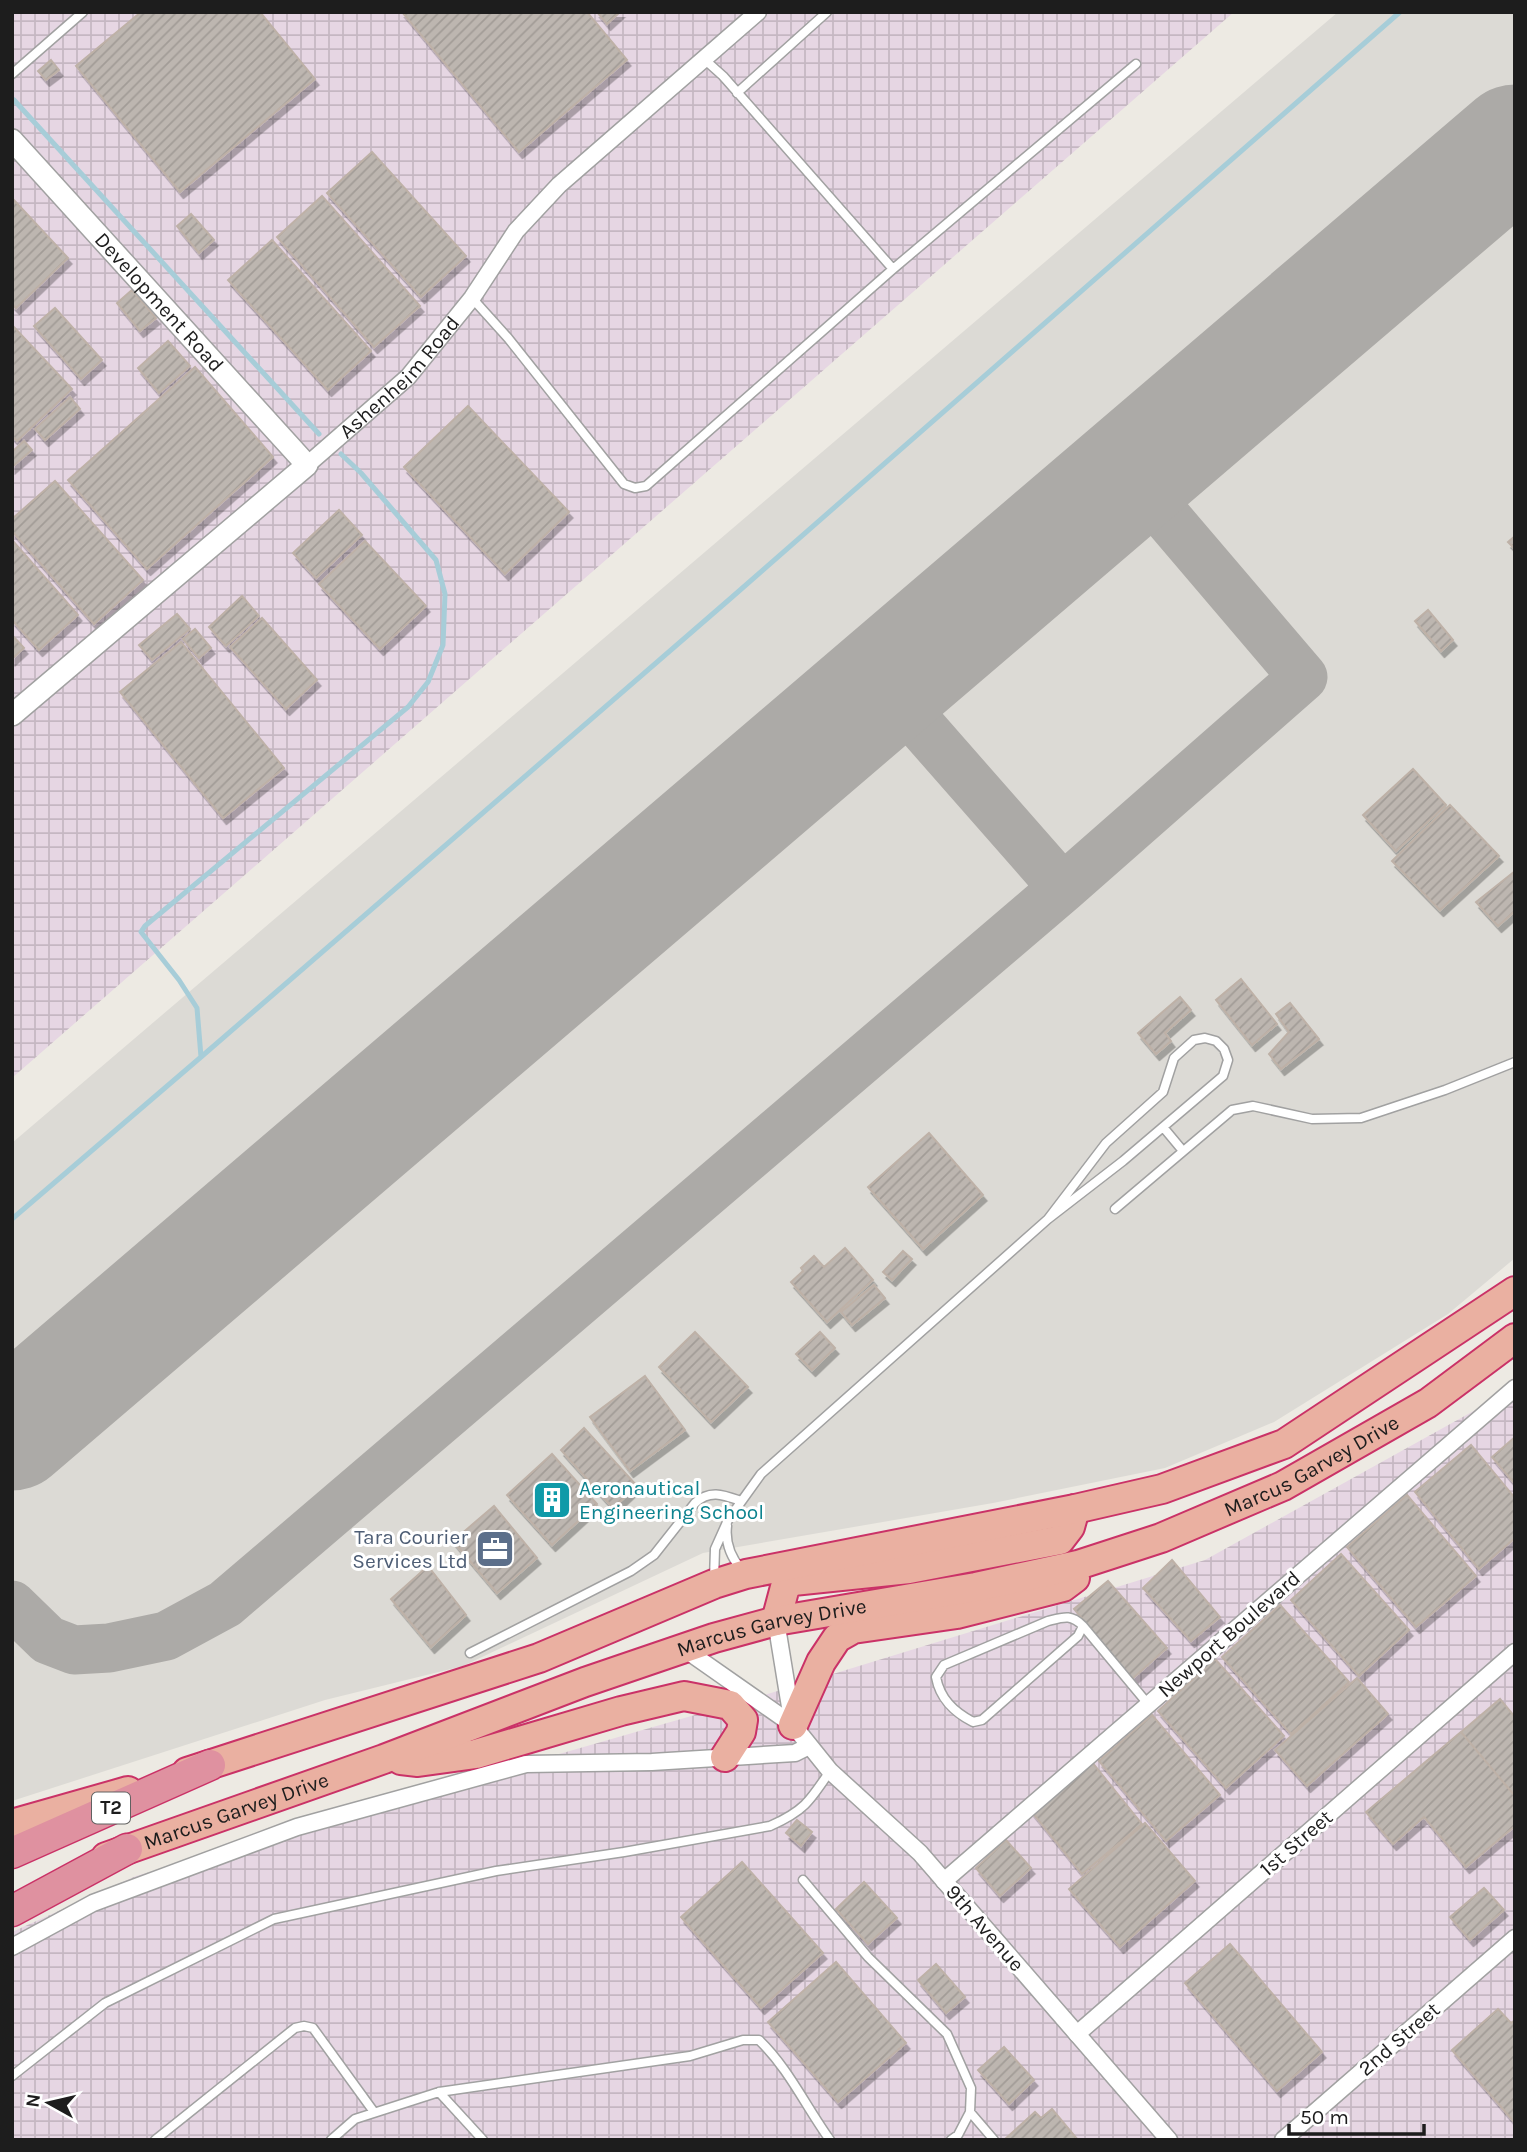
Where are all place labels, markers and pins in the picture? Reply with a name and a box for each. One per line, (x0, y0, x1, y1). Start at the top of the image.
place label: Aeronautical Engineering School (579, 1476, 764, 1524)
building icon: Aeronautical Engineering School (531, 1479, 573, 1521)
place label: Tara Courier Services Ltd (352, 1525, 468, 1573)
office icon: Tara Courier Services Ltd (474, 1528, 516, 1570)

